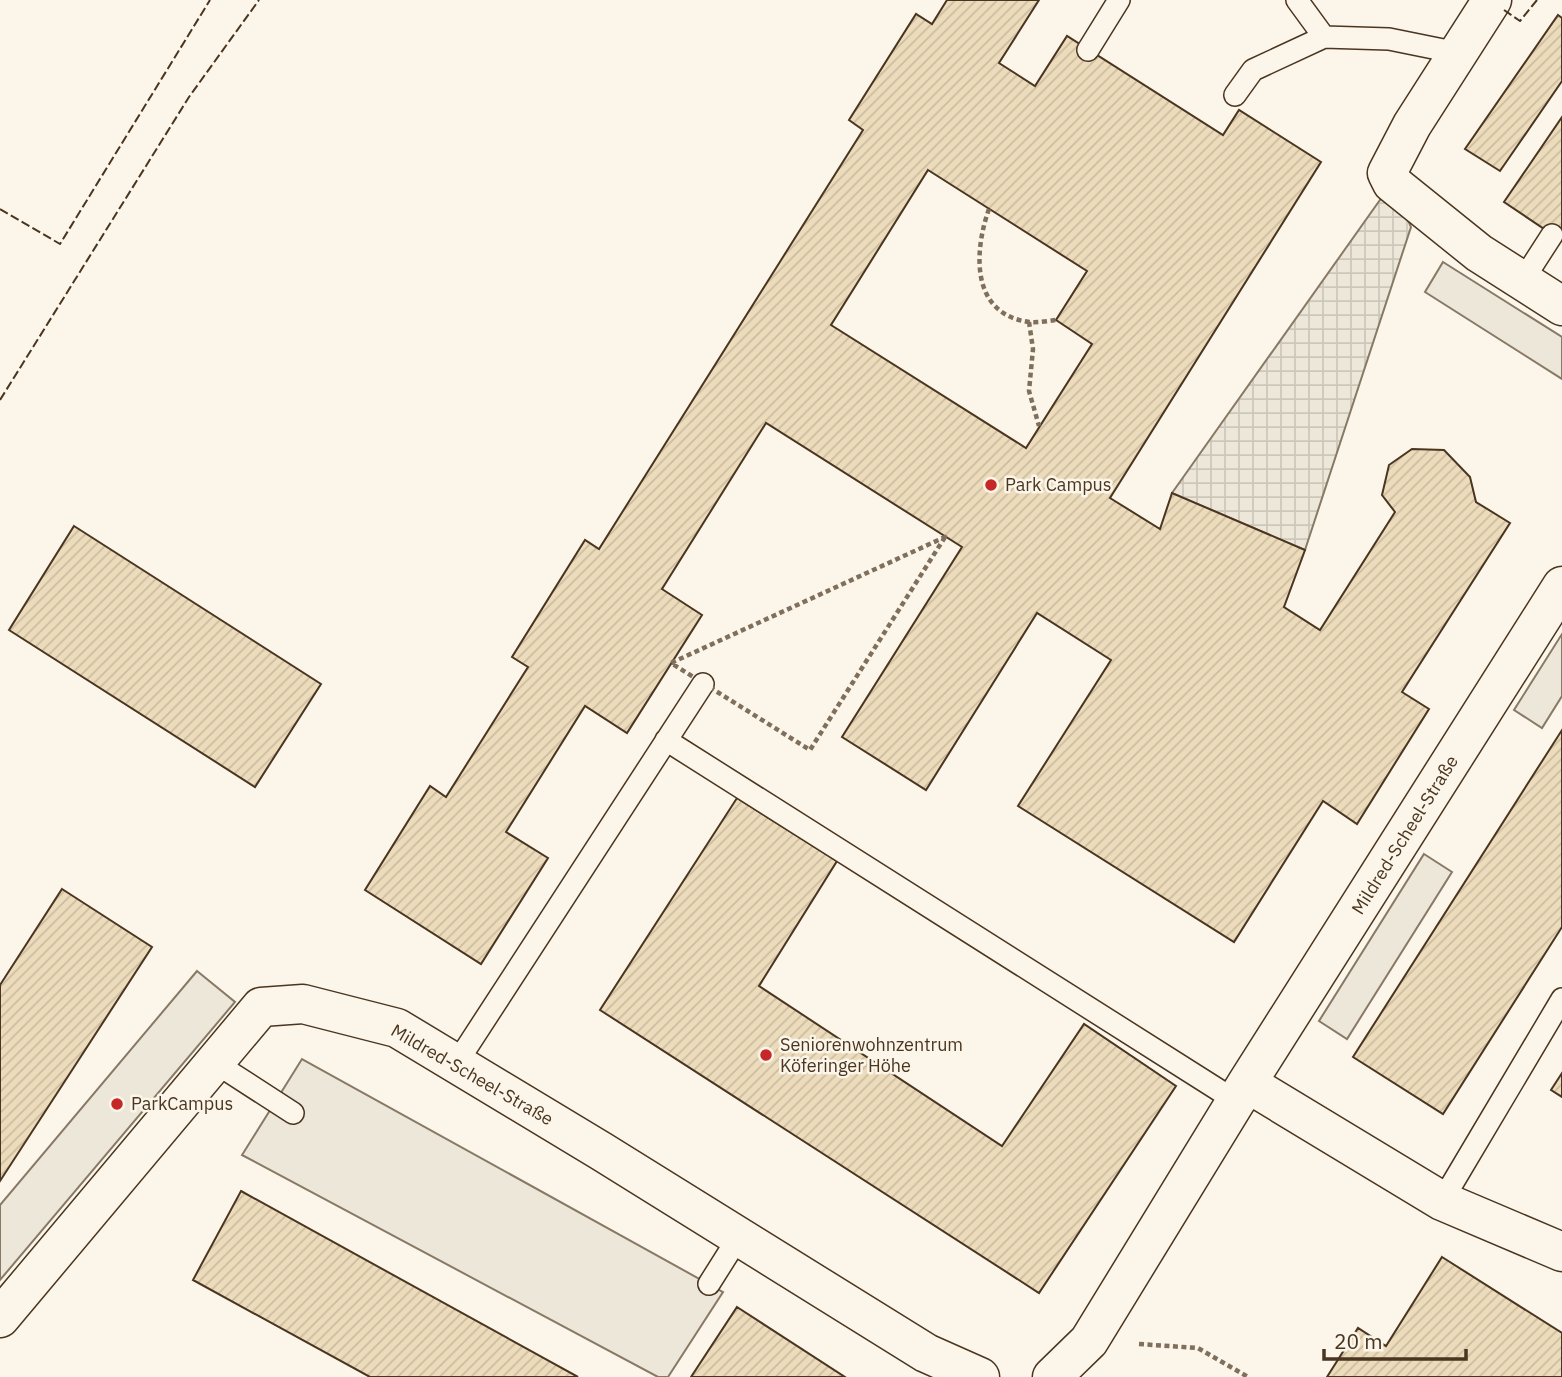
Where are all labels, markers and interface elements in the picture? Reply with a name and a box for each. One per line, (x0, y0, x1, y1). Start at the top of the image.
place label: Park Campus (1005, 473, 1112, 496)
marker: Park Campus (983, 477, 999, 493)
street label: Mildred-Scheel-Straße (1346, 751, 1463, 919)
street label: Mildred-Scheel-Straße (387, 1019, 558, 1130)
place label: Seniorenwohnzentrum Köferinger Höhe (780, 1033, 963, 1077)
marker: Seniorenwohnzentrum Köferinger Höhe (758, 1047, 774, 1063)
place label: ParkCampus (131, 1092, 233, 1115)
marker: ParkCampus (109, 1096, 125, 1112)
scale bar (1324, 1318, 1466, 1362)
text: 20 m (1334, 1327, 1383, 1355)

